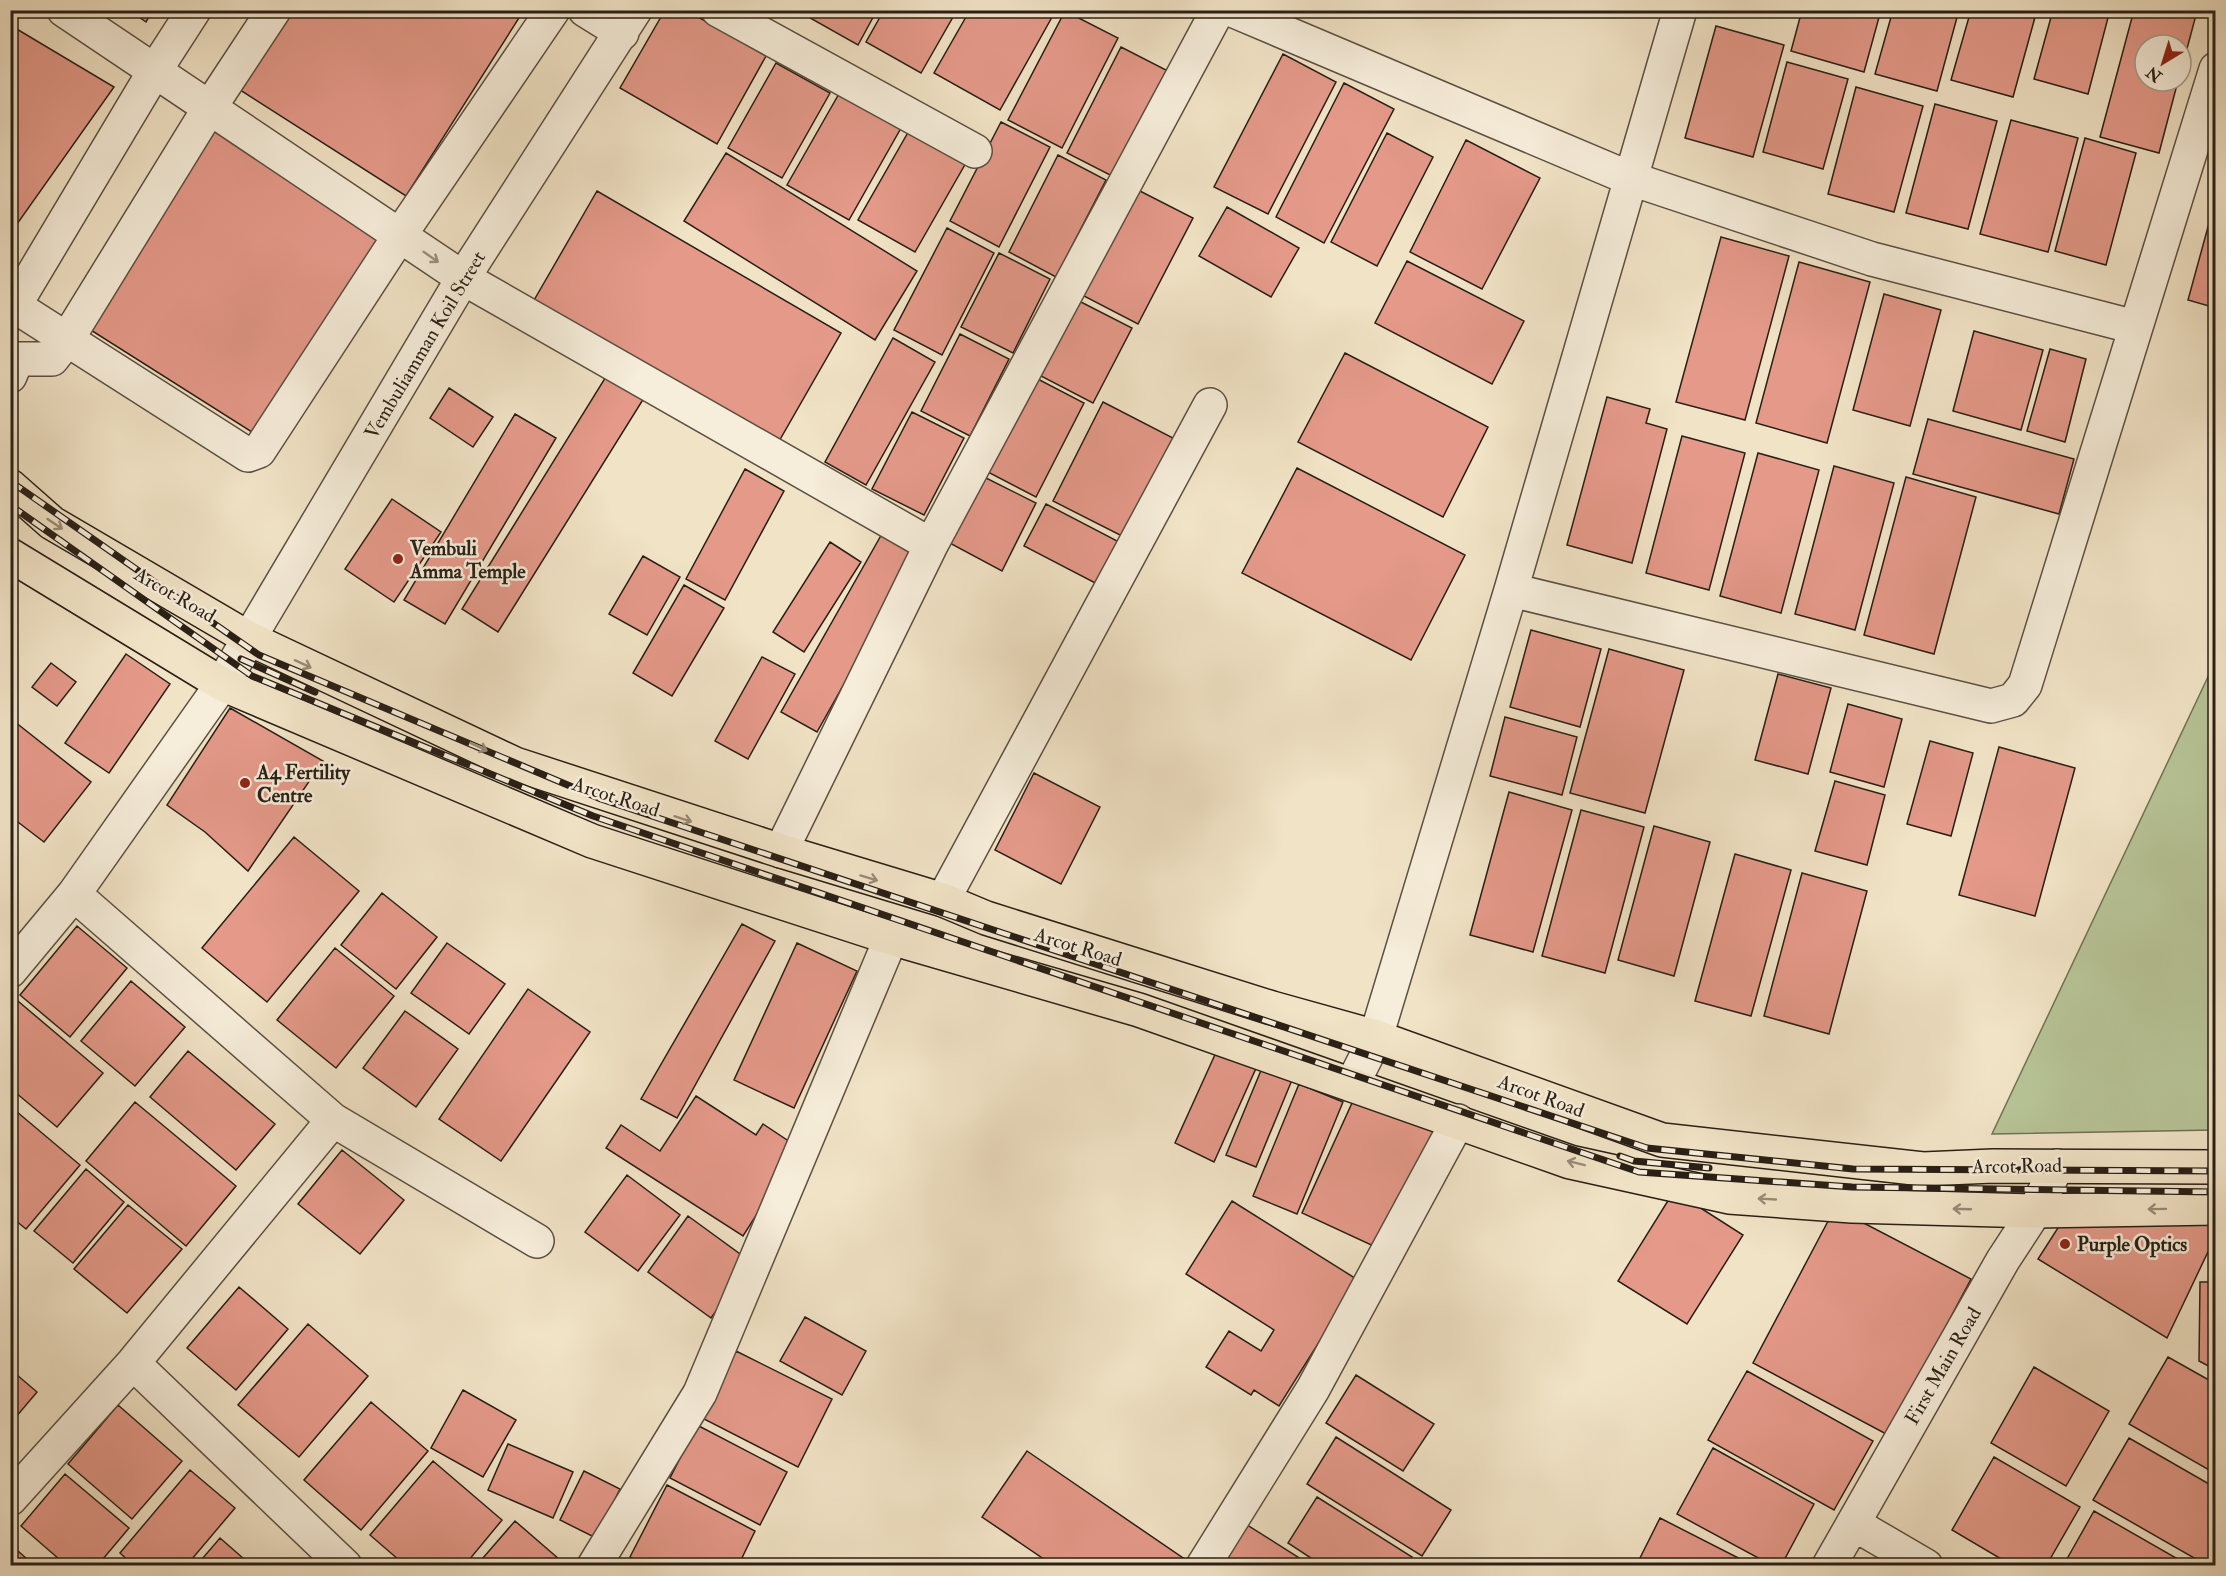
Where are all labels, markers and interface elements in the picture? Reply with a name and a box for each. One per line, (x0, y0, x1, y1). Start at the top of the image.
north arrow (2133, 33, 2193, 93)
text: N (2142, 61, 2167, 87)
street label: Vembuliamman Koil Street (359, 246, 491, 444)
one-way arrow (423, 251, 439, 263)
one-way arrow (47, 518, 63, 530)
place label: Vembuli Amma Temple (409, 536, 526, 585)
marker: Vembuli Amma Temple (391, 552, 405, 566)
street label: Arcot Road (129, 561, 220, 628)
one-way arrow (294, 658, 312, 670)
one-way arrow (470, 742, 488, 754)
place label: A4 Fertility Centre (256, 760, 351, 808)
street label: Arcot Road (568, 771, 663, 823)
marker: A4 Fertility Centre (238, 776, 252, 790)
one-way arrow (673, 814, 692, 825)
one-way arrow (859, 873, 878, 884)
street label: Arcot Road (1030, 922, 1125, 972)
street label: Arcot Road (1493, 1068, 1588, 1123)
street label: Arcot Road (1971, 1153, 2062, 1179)
one-way arrow (1567, 1157, 1586, 1168)
one-way arrow (1758, 1193, 1778, 1204)
one-way arrow (1953, 1203, 1973, 1215)
one-way arrow (2148, 1203, 2168, 1215)
place label: Purple Optics (2077, 1232, 2187, 1258)
marker: Purple Optics (2058, 1237, 2072, 1251)
street label: First Main Road (1899, 1303, 1987, 1429)

